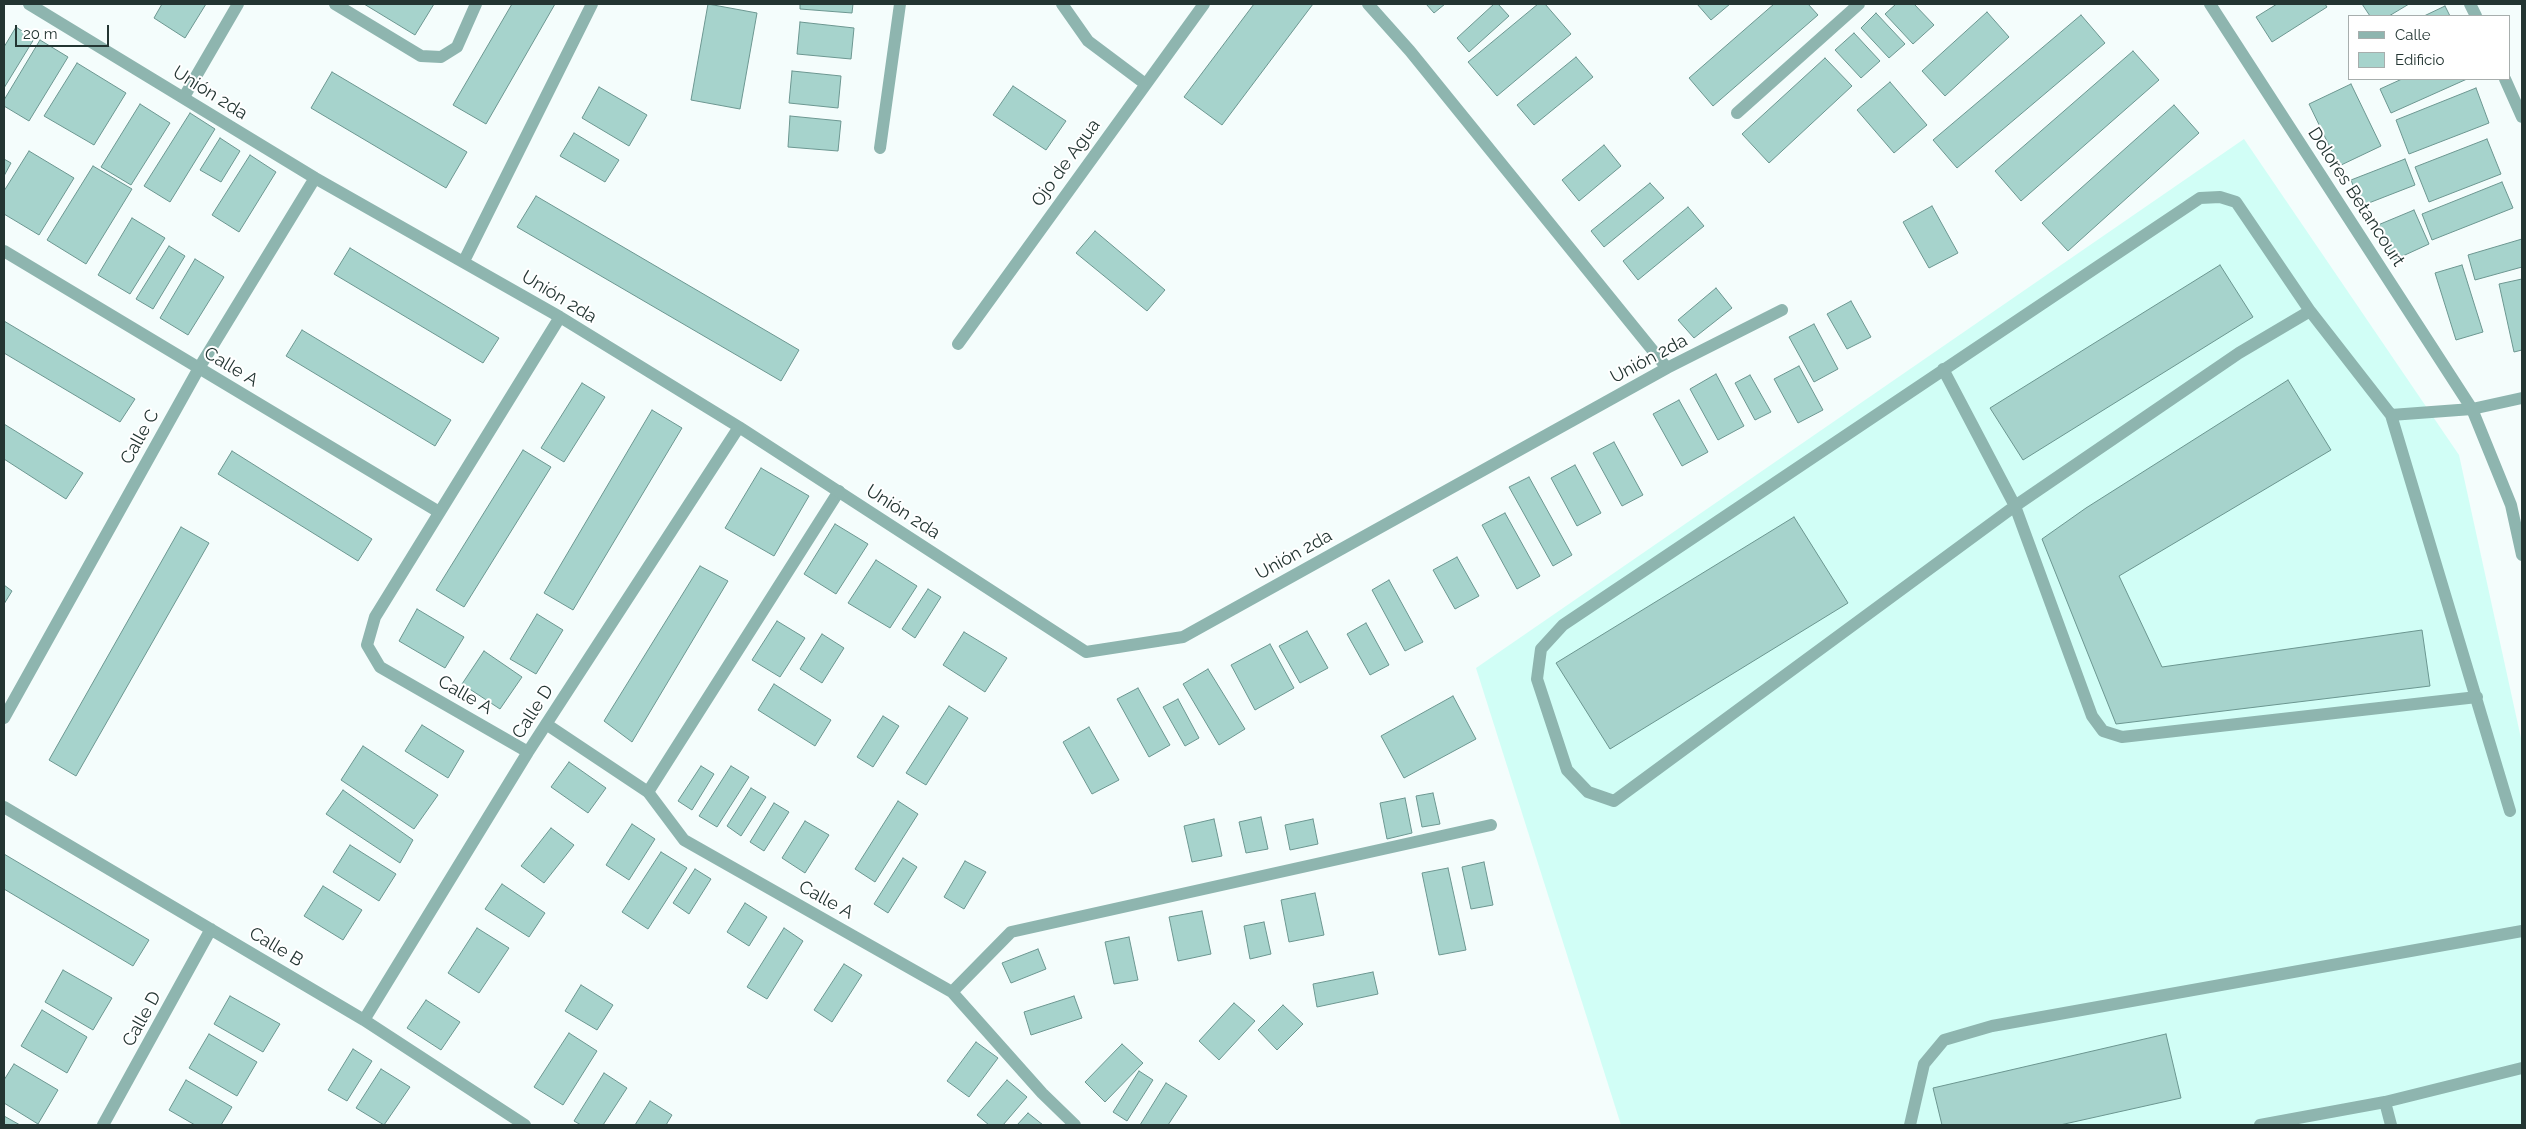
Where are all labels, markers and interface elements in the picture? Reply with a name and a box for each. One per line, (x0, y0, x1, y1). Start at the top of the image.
scale bar (18, 15, 111, 47)
legend (2348, 15, 2511, 80)
text: 20 m (23, 25, 58, 43)
text: Calle (2395, 26, 2430, 44)
text: Edificio (2395, 51, 2445, 69)
street label: Unión 2da (169, 62, 251, 124)
street label: Ojo de Agua (1027, 115, 1105, 211)
street label: Dolores Betancourt (2303, 123, 2409, 271)
street label: Unión 2da (517, 266, 601, 328)
street label: Unión 2da (1607, 330, 1691, 388)
street label: Calle A (200, 342, 262, 392)
street label: Calle C (116, 406, 164, 468)
street label: Unión 2da (862, 480, 944, 544)
street label: Unión 2da (1252, 525, 1336, 585)
street label: Calle A (434, 671, 496, 719)
street label: Calle D (508, 681, 558, 743)
street label: Calle A (795, 876, 857, 924)
street label: Calle B (245, 923, 307, 971)
street label: Calle D (118, 988, 166, 1050)

